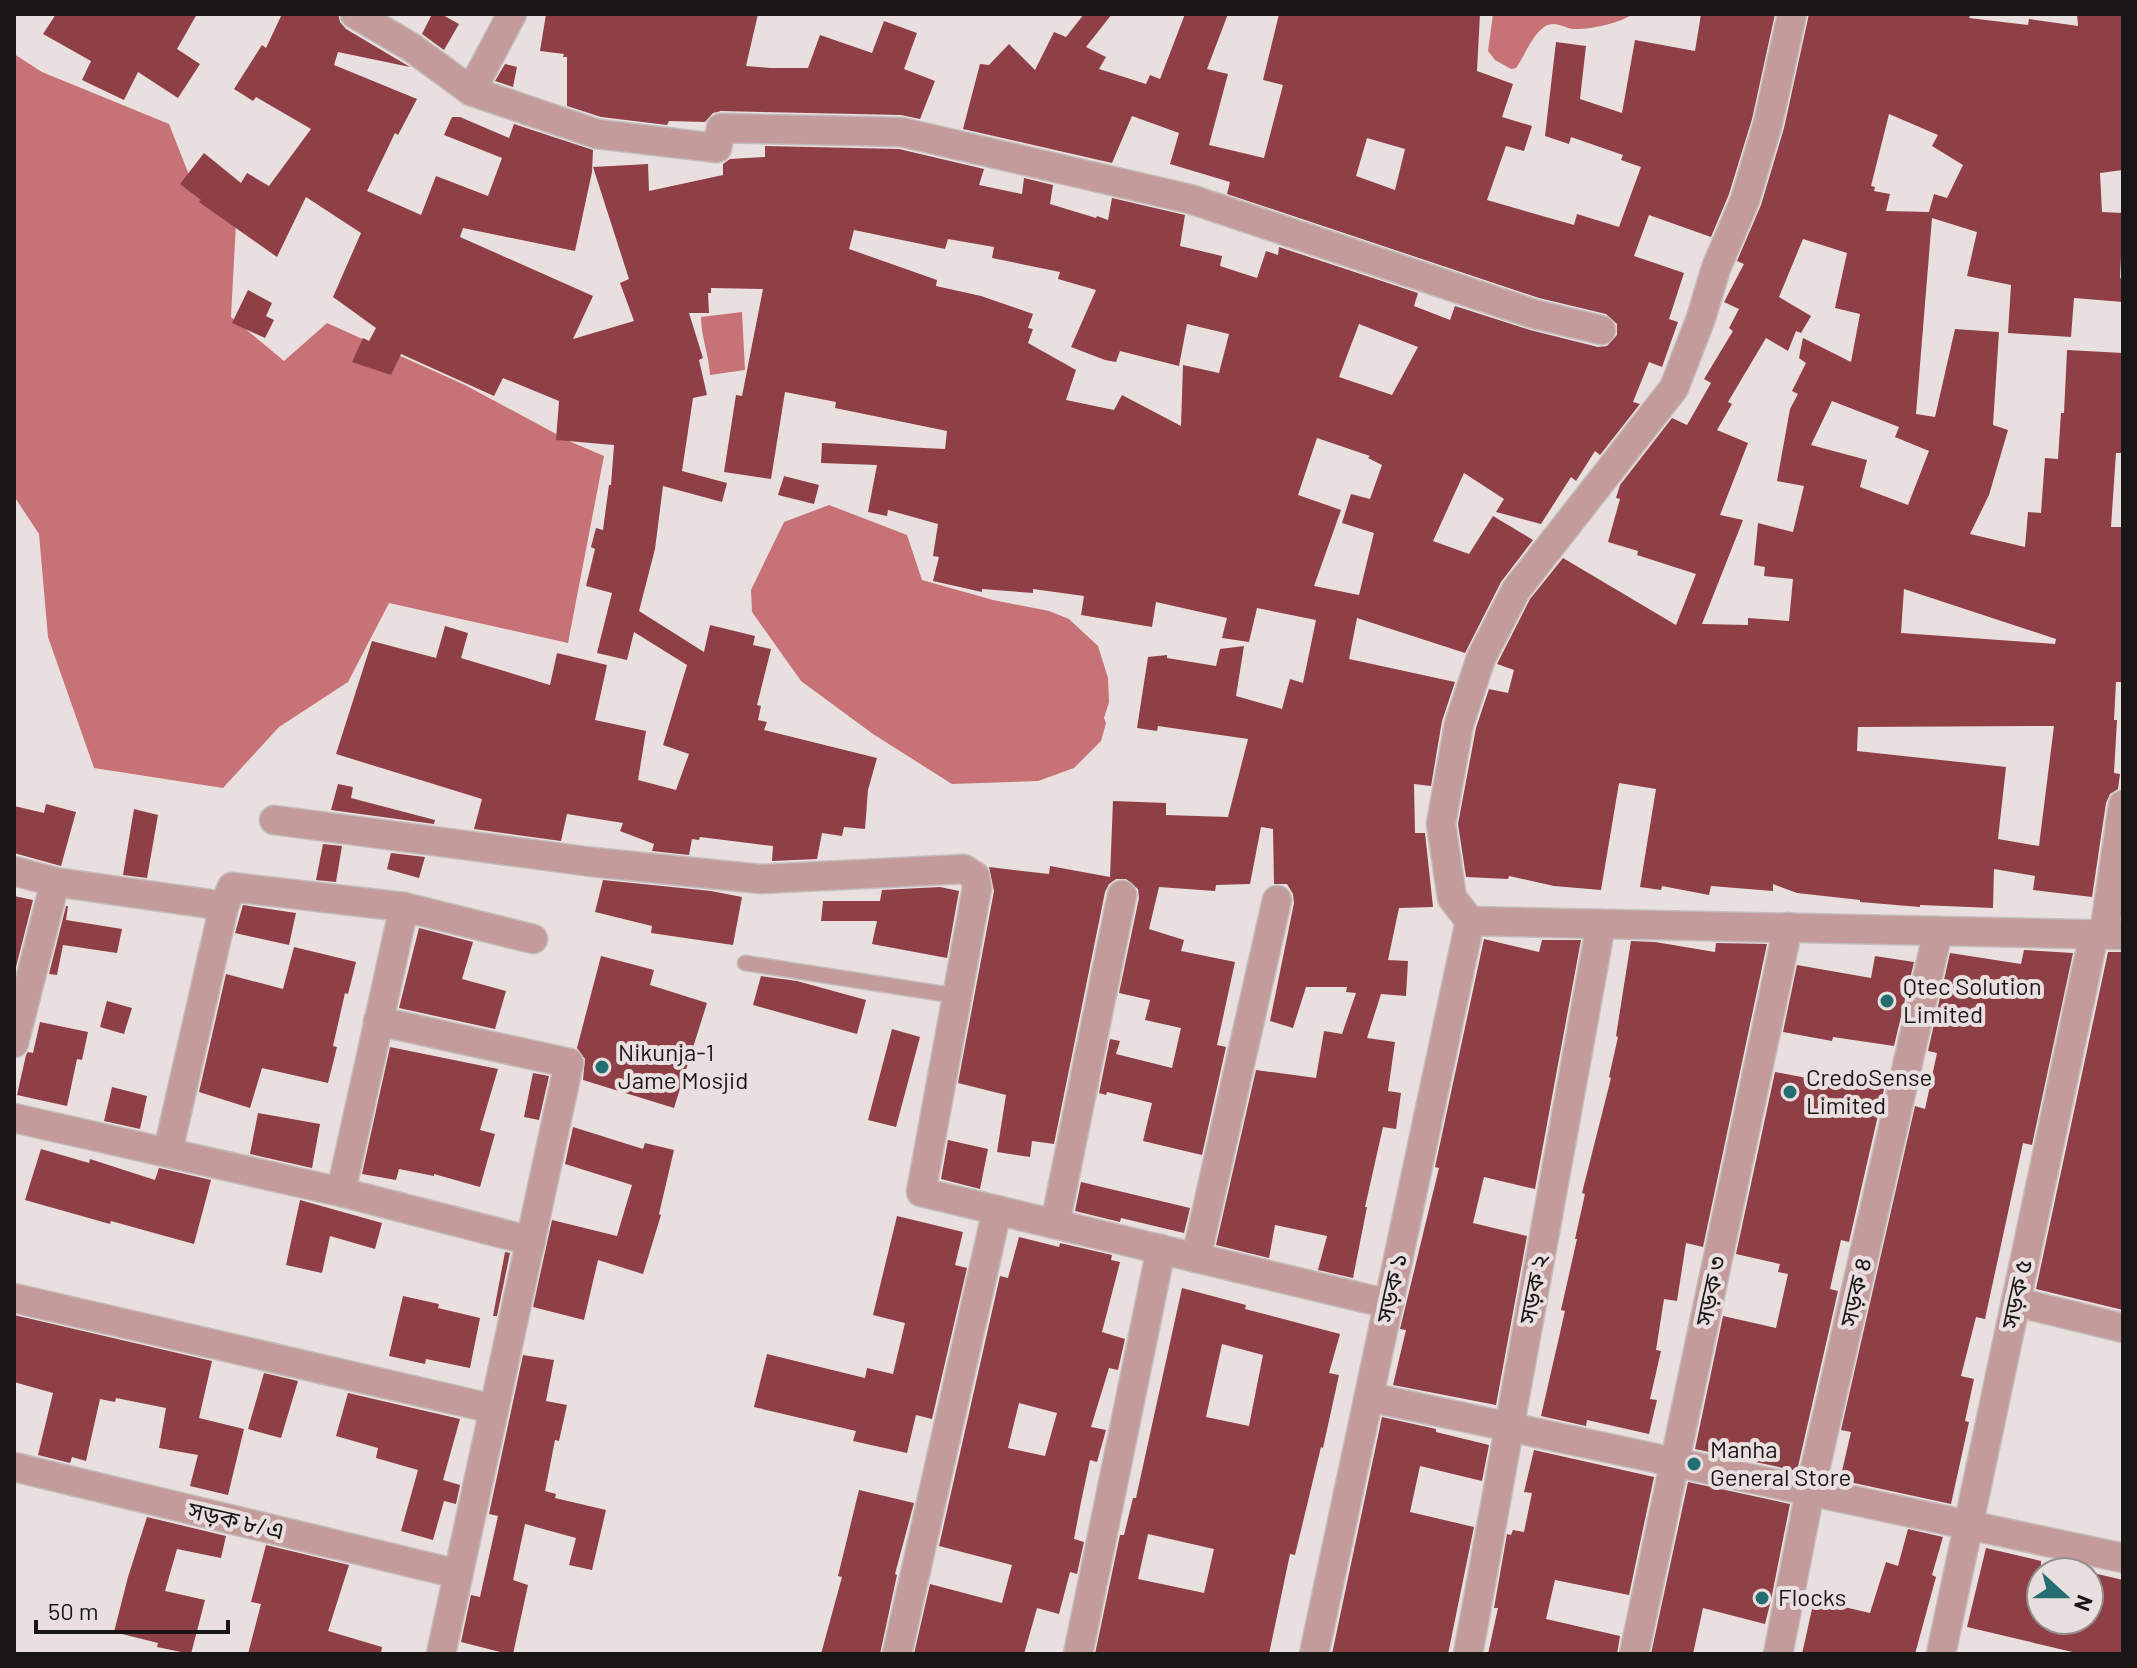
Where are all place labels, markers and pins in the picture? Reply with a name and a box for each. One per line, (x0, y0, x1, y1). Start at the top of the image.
place label: Qtec Solution Limited (1903, 971, 2042, 1028)
marker: Qtec Solution Limited (1878, 992, 1896, 1010)
place label: Nikunja-1 Jame Mosjid (618, 1037, 748, 1094)
marker: Nikunja-1 Jame Mosjid (593, 1058, 611, 1076)
place label: CredoSense Limited (1806, 1062, 1932, 1119)
marker: CredoSense Limited (1781, 1083, 1799, 1101)
place label: Manha General Store (1710, 1434, 1851, 1491)
marker: Manha General Store (1685, 1455, 1703, 1473)
place label: Flocks (1778, 1582, 1846, 1611)
marker: Flocks (1753, 1589, 1771, 1607)

